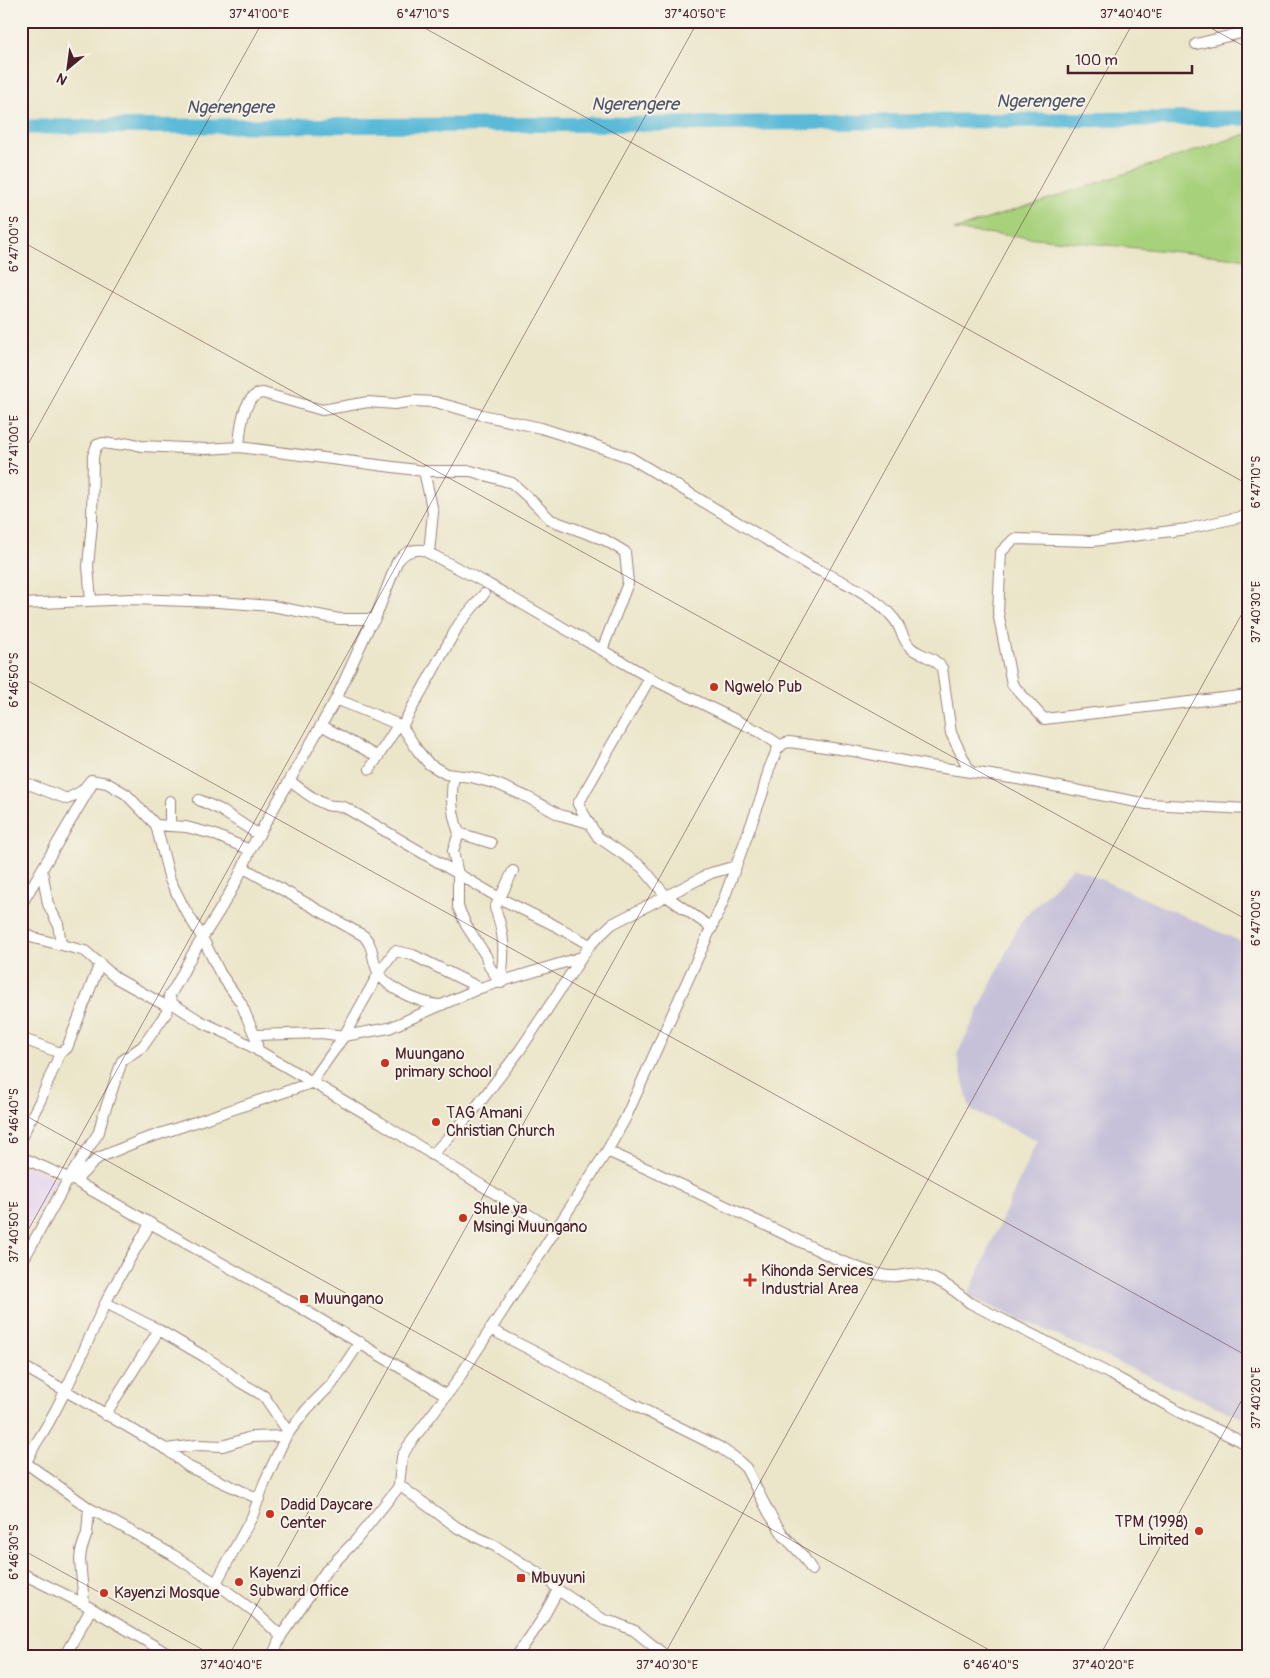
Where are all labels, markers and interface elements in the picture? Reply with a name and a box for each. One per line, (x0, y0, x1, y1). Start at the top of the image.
text: 37°41'00"E (229, 7, 289, 22)
text: 6°47'10"S (397, 7, 449, 22)
text: 37°40'50"E (664, 7, 726, 22)
text: 37°40'40"E (1100, 7, 1162, 22)
north arrow (42, 42, 92, 92)
scale bar (1068, 42, 1191, 74)
text: 100 m (1075, 51, 1118, 70)
text: N (54, 69, 70, 89)
water label: Ngerengere (996, 90, 1086, 113)
water label: Ngerengere (591, 93, 681, 116)
water label: Ngerengere (186, 96, 276, 119)
text: 6°47'00"S (7, 216, 22, 272)
text: 37°41'00"E (7, 415, 22, 475)
text: 6°47'10"S (1249, 456, 1264, 508)
text: 37°40'30"E (1249, 581, 1264, 643)
text: 6°46'50"S (7, 652, 22, 708)
place label: Ngwelo Pub (724, 677, 802, 697)
marker: Ngwelo Pub (708, 681, 720, 693)
text: 6°47'00"S (1249, 890, 1264, 946)
place label: Muungano primary school (395, 1044, 492, 1082)
marker: Muungano primary school (379, 1057, 391, 1069)
text: 6°46'40"S (7, 1088, 22, 1144)
place label: TAG Amani Christian Church (446, 1103, 555, 1141)
marker: TAG Amani Christian Church (430, 1116, 442, 1128)
place label: Shule ya Msingi Muungano (473, 1199, 588, 1237)
text: 37°40'50"E (7, 1201, 22, 1263)
marker: Shule ya Msingi Muungano (457, 1212, 469, 1224)
place label: Kihonda Services Industrial Area (761, 1261, 873, 1299)
marker: Kihonda Services Industrial Area (743, 1273, 757, 1287)
place label: Muungano (314, 1289, 384, 1309)
marker: Muungano (298, 1293, 310, 1305)
text: 37°40'20"E (1249, 1367, 1264, 1429)
place label: Dadid Daycare Center (280, 1495, 373, 1533)
marker: Dadid Daycare Center (264, 1508, 276, 1520)
place label: TPM (1998) Limited (1115, 1512, 1189, 1550)
text: 6°46'30"S (7, 1524, 22, 1580)
marker: TPM (1998) Limited (1193, 1525, 1205, 1537)
place label: Kayenzi Subward Office (249, 1563, 349, 1601)
place label: Mbuyuni (531, 1568, 585, 1588)
marker: Mbuyuni (515, 1572, 527, 1584)
marker: Kayenzi Subward Office (233, 1576, 245, 1588)
place label: Kayenzi Mosque (114, 1583, 220, 1603)
marker: Kayenzi Mosque (98, 1587, 110, 1599)
text: 37°40'40"E (200, 1658, 262, 1673)
text: 37°40'30"E (636, 1658, 698, 1673)
text: 6°46'40"S (963, 1658, 1019, 1673)
text: 37°40'20"E (1072, 1658, 1134, 1673)

